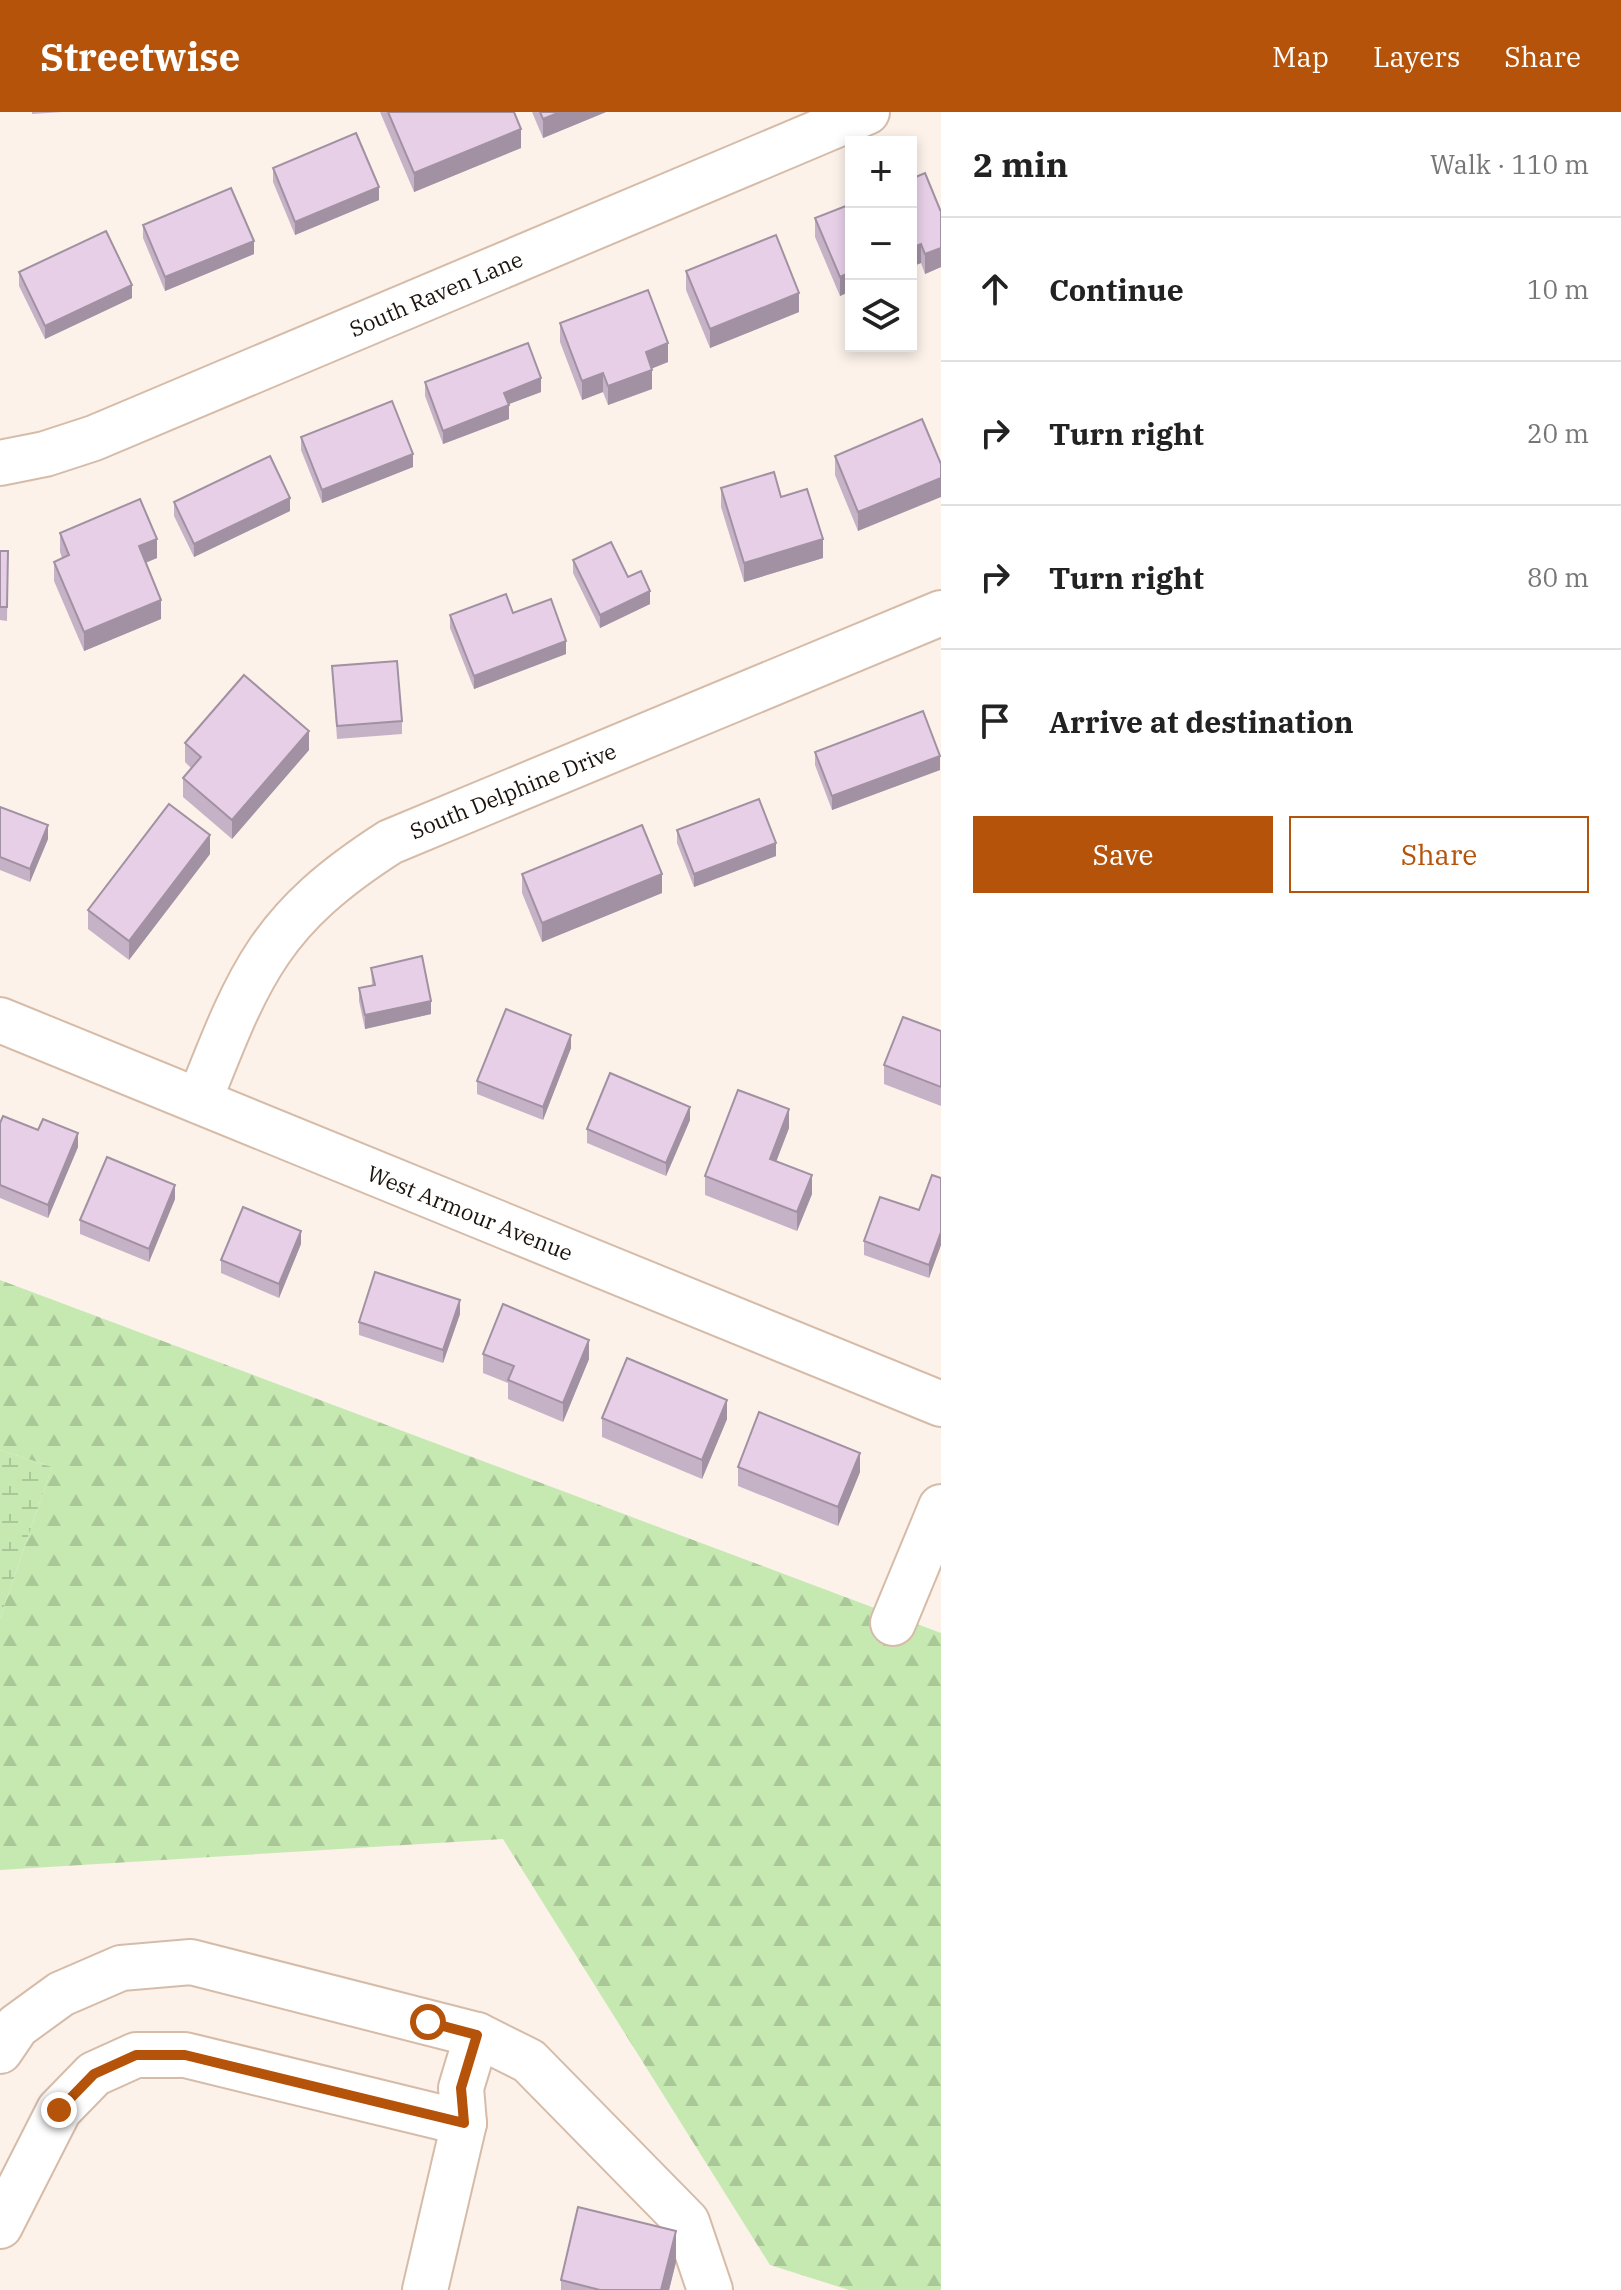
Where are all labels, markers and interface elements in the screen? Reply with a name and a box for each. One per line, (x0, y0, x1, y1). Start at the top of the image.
text: Streetwise (40, 32, 240, 81)
text: Map (1272, 38, 1329, 75)
text: Layers (1373, 38, 1460, 75)
text: Share (1504, 38, 1581, 75)
map controls (845, 136, 917, 352)
button: + (845, 136, 917, 208)
text: 2 min (973, 142, 1068, 186)
text: Walk · 110 m (1430, 147, 1589, 181)
button: − (845, 208, 917, 280)
street label: South Raven Lane (345, 244, 527, 343)
icon: ahead (973, 267, 1017, 311)
text: Continue (1049, 270, 1184, 309)
text: 10 m (1527, 272, 1589, 306)
button: layers (845, 280, 917, 352)
icon: right (973, 411, 1017, 455)
text: Turn right (1049, 414, 1204, 453)
text: 20 m (1527, 416, 1589, 450)
icon: right (973, 555, 1017, 599)
text: Turn right (1049, 558, 1204, 597)
text: 80 m (1527, 560, 1589, 594)
icon: arrive (973, 699, 1017, 743)
text: Arrive at destination (1049, 702, 1354, 741)
street label: South Delphine Drive (405, 736, 620, 845)
button: Save (973, 816, 1273, 893)
button: Share (1289, 816, 1589, 893)
street label: West Armour Avenue (363, 1158, 577, 1267)
route start (410, 2004, 446, 2040)
route end (41, 2092, 77, 2128)

